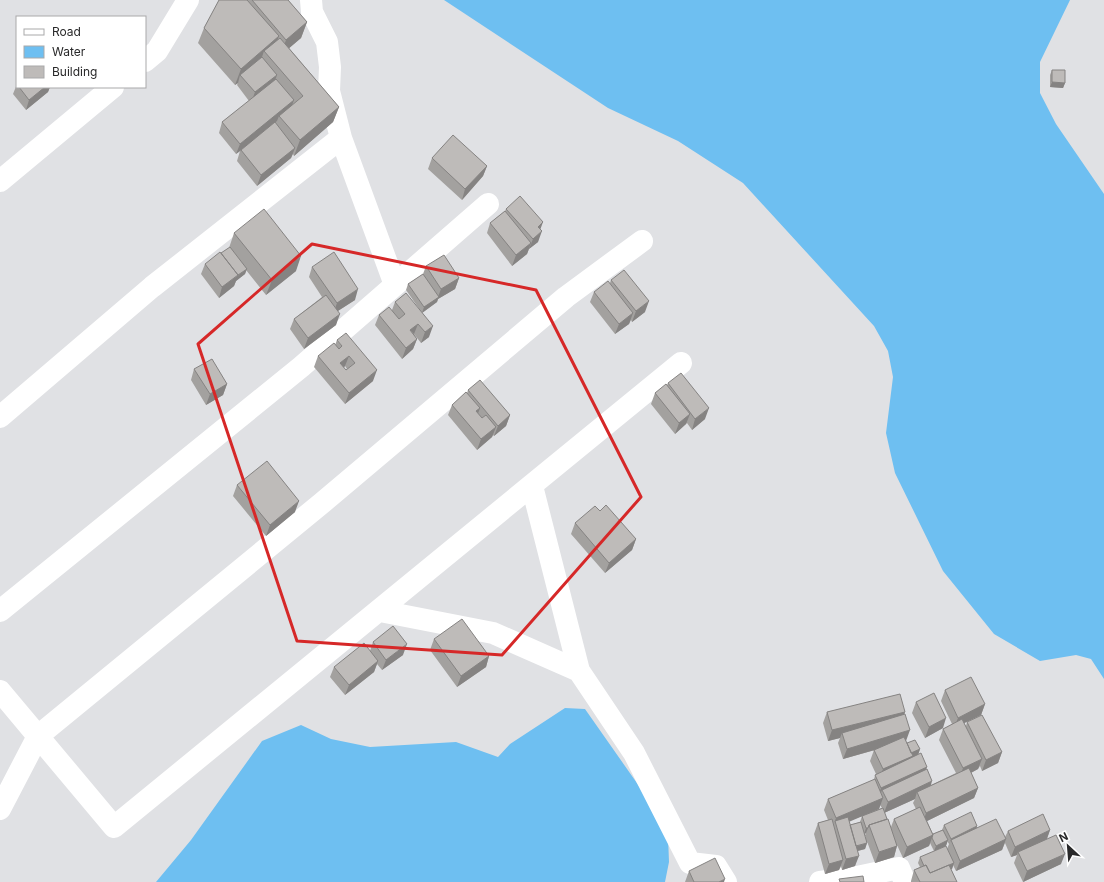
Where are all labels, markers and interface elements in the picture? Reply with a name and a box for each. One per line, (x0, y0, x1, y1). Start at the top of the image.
legend (16, 16, 146, 88)
text: Road (52, 24, 81, 39)
text: Water (52, 44, 86, 59)
text: Building (52, 64, 97, 79)
north arrow (1048, 826, 1088, 866)
text: N (1057, 829, 1070, 845)

